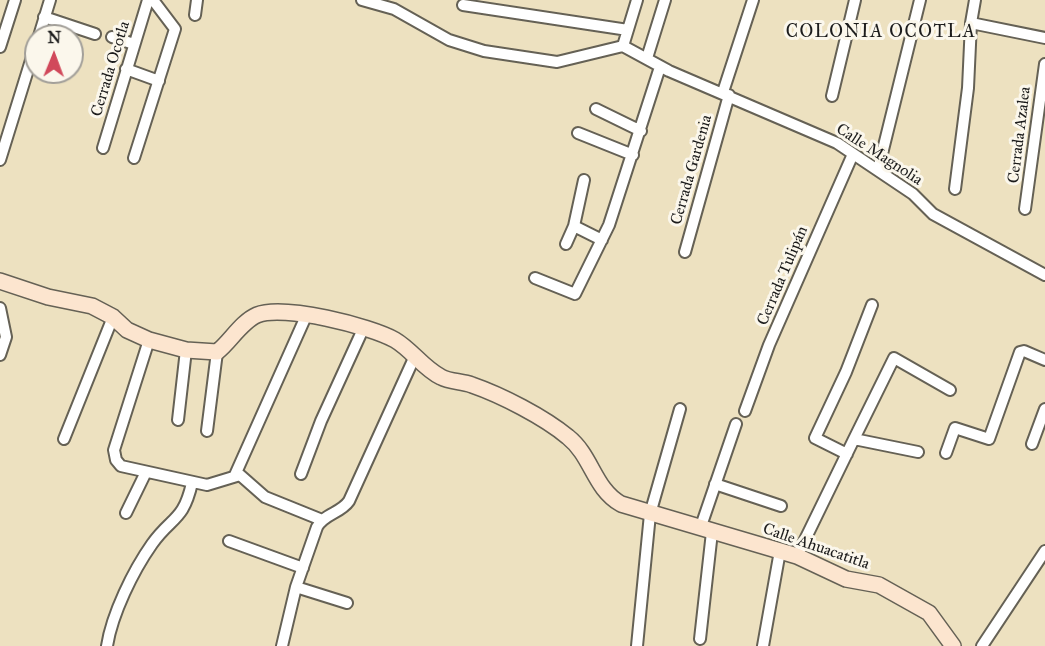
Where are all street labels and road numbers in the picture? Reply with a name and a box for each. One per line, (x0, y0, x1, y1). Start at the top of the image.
street label: Cerrada Ocotla (87, 19, 135, 119)
street label: Cerrada Azalea (1005, 86, 1035, 184)
street label: Cerrada Gardenia (667, 113, 717, 227)
street label: Calle Magnolia (832, 120, 926, 190)
street label: Cerrada Tulipán (753, 223, 813, 329)
street label: Calle Ahuacatitla (760, 520, 872, 574)

